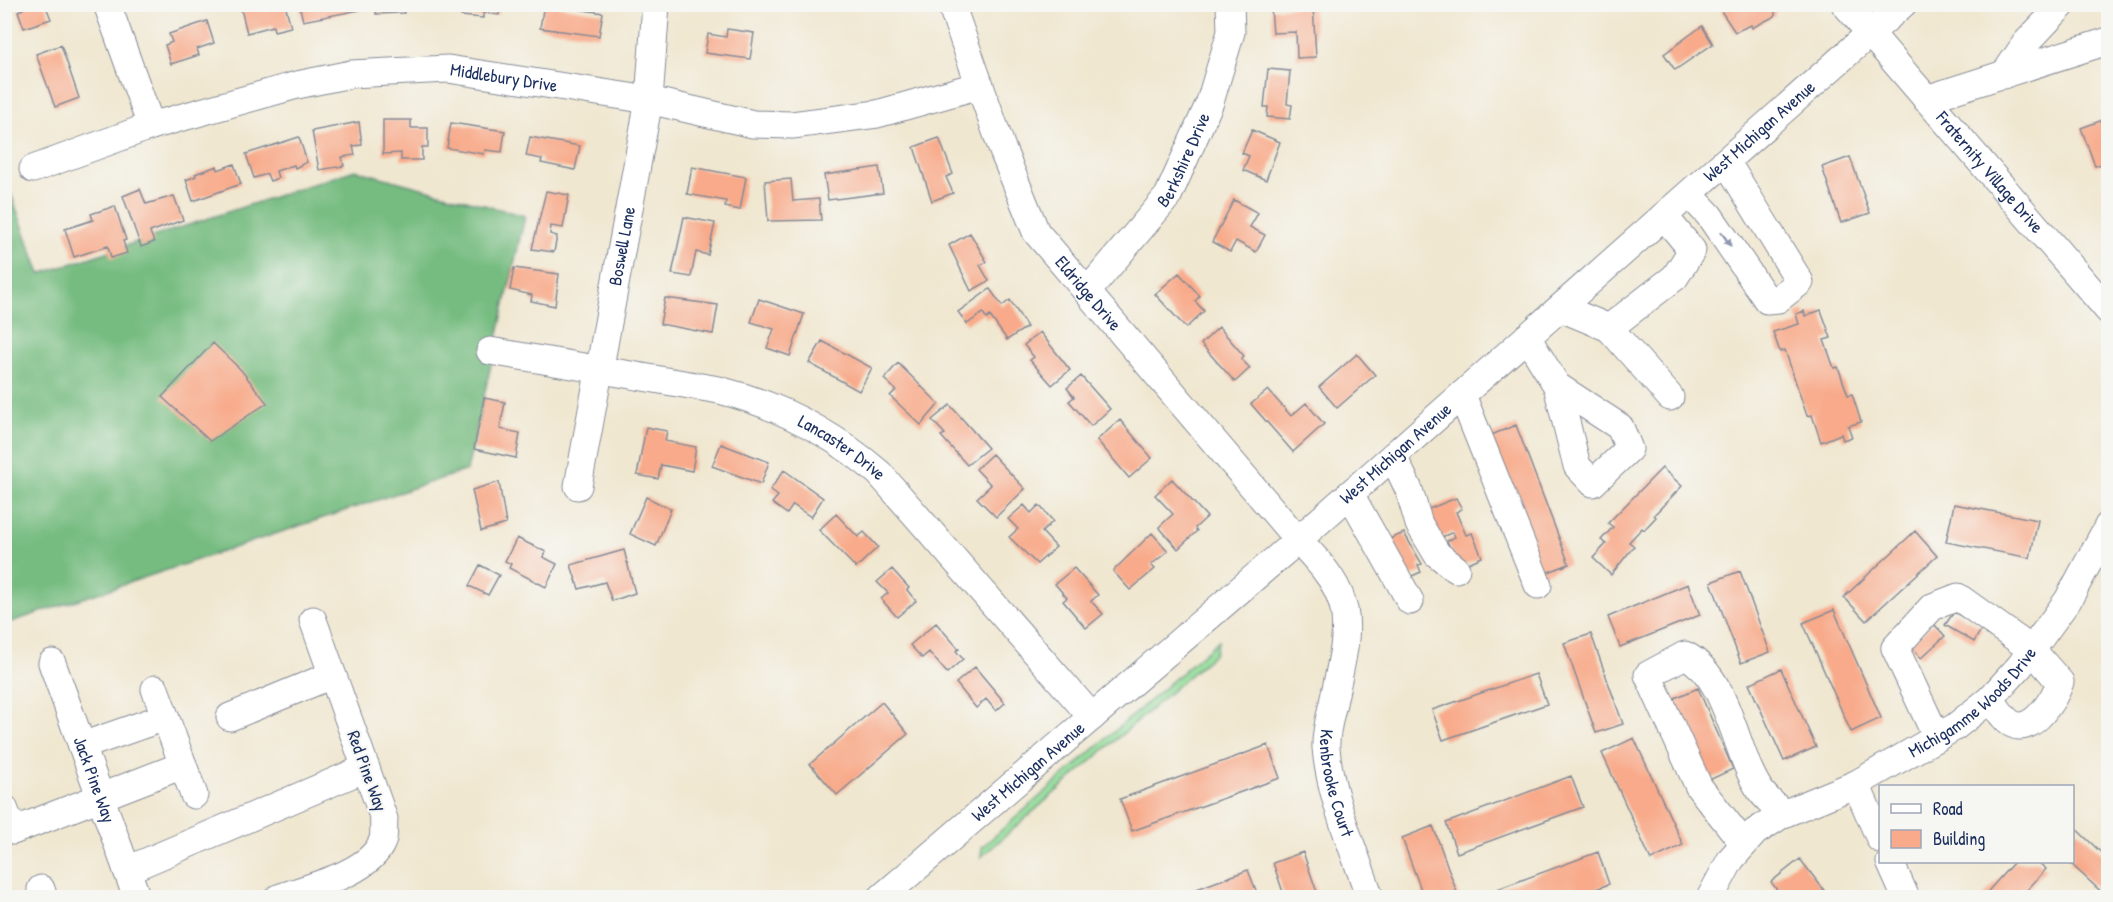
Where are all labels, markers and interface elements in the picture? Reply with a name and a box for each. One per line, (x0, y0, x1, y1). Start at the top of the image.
street label: Middlebury Drive (449, 57, 559, 98)
street label: West Michigan Avenue (1698, 74, 1820, 187)
street label: Fraternity Village Drive (1930, 105, 2050, 238)
street label: Berkshire Drive (1151, 108, 1216, 212)
street label: Boswell Lane (602, 204, 641, 287)
one-way arrow (1720, 231, 1732, 247)
street label: Eldridge Drive (1050, 250, 1128, 336)
street label: West Michigan Avenue (1334, 397, 1457, 510)
street label: Lancaster Drive (794, 408, 892, 485)
street label: Michigamme Woods Drive (1904, 642, 2042, 763)
street label: West Michigan Avenue (966, 716, 1090, 827)
street label: Red Pine Way (341, 727, 394, 815)
street label: Kenbrooke Court (1314, 728, 1360, 841)
street label: Jack Pine Way (68, 733, 122, 826)
legend (1879, 785, 2074, 863)
text: Road (1933, 796, 1963, 821)
text: Building (1933, 826, 1985, 851)

